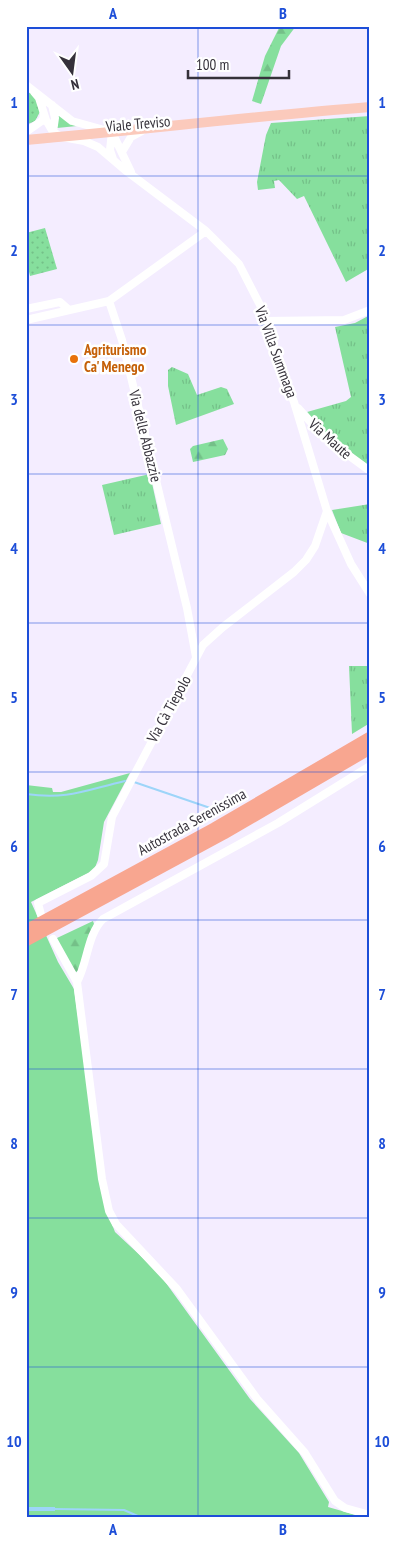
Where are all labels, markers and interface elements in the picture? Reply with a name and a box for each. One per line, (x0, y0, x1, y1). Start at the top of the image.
text: A (108, 3, 118, 23)
text: B (279, 3, 287, 23)
north arrow (48, 48, 98, 98)
scale bar (188, 48, 290, 80)
text: 100 m (196, 55, 229, 74)
text: N (69, 75, 81, 94)
text: 1 (10, 92, 18, 112)
text: 1 (378, 92, 386, 112)
street label: Viale Treviso (104, 111, 171, 136)
text: 2 (10, 240, 18, 260)
text: 2 (378, 240, 386, 260)
street label: Via Villa Summaga (251, 302, 302, 400)
place label: Agriturismo Ca' Menego (83, 340, 147, 376)
marker: Agriturismo Ca' Menego (68, 353, 80, 365)
street label: Via delle Abbazzie (125, 387, 166, 484)
text: 3 (10, 389, 18, 409)
text: 3 (378, 389, 386, 409)
street label: Via Maute (304, 414, 356, 463)
text: 4 (10, 538, 18, 558)
text: 4 (378, 538, 386, 558)
street label: Via Cà Tiepolo (142, 672, 195, 747)
text: 5 (10, 687, 18, 707)
text: 5 (378, 687, 386, 707)
street label: Autostrada Serenissima (134, 784, 249, 859)
text: 6 (10, 836, 18, 856)
text: 6 (378, 836, 386, 856)
text: 7 (10, 984, 18, 1004)
text: 7 (378, 984, 386, 1004)
text: 8 (10, 1133, 18, 1153)
text: 8 (378, 1133, 386, 1153)
text: 9 (10, 1282, 18, 1302)
text: 9 (378, 1282, 386, 1302)
text: 10 (6, 1431, 22, 1451)
text: 10 (374, 1431, 390, 1451)
text: A (108, 1519, 118, 1539)
text: B (279, 1519, 287, 1539)

